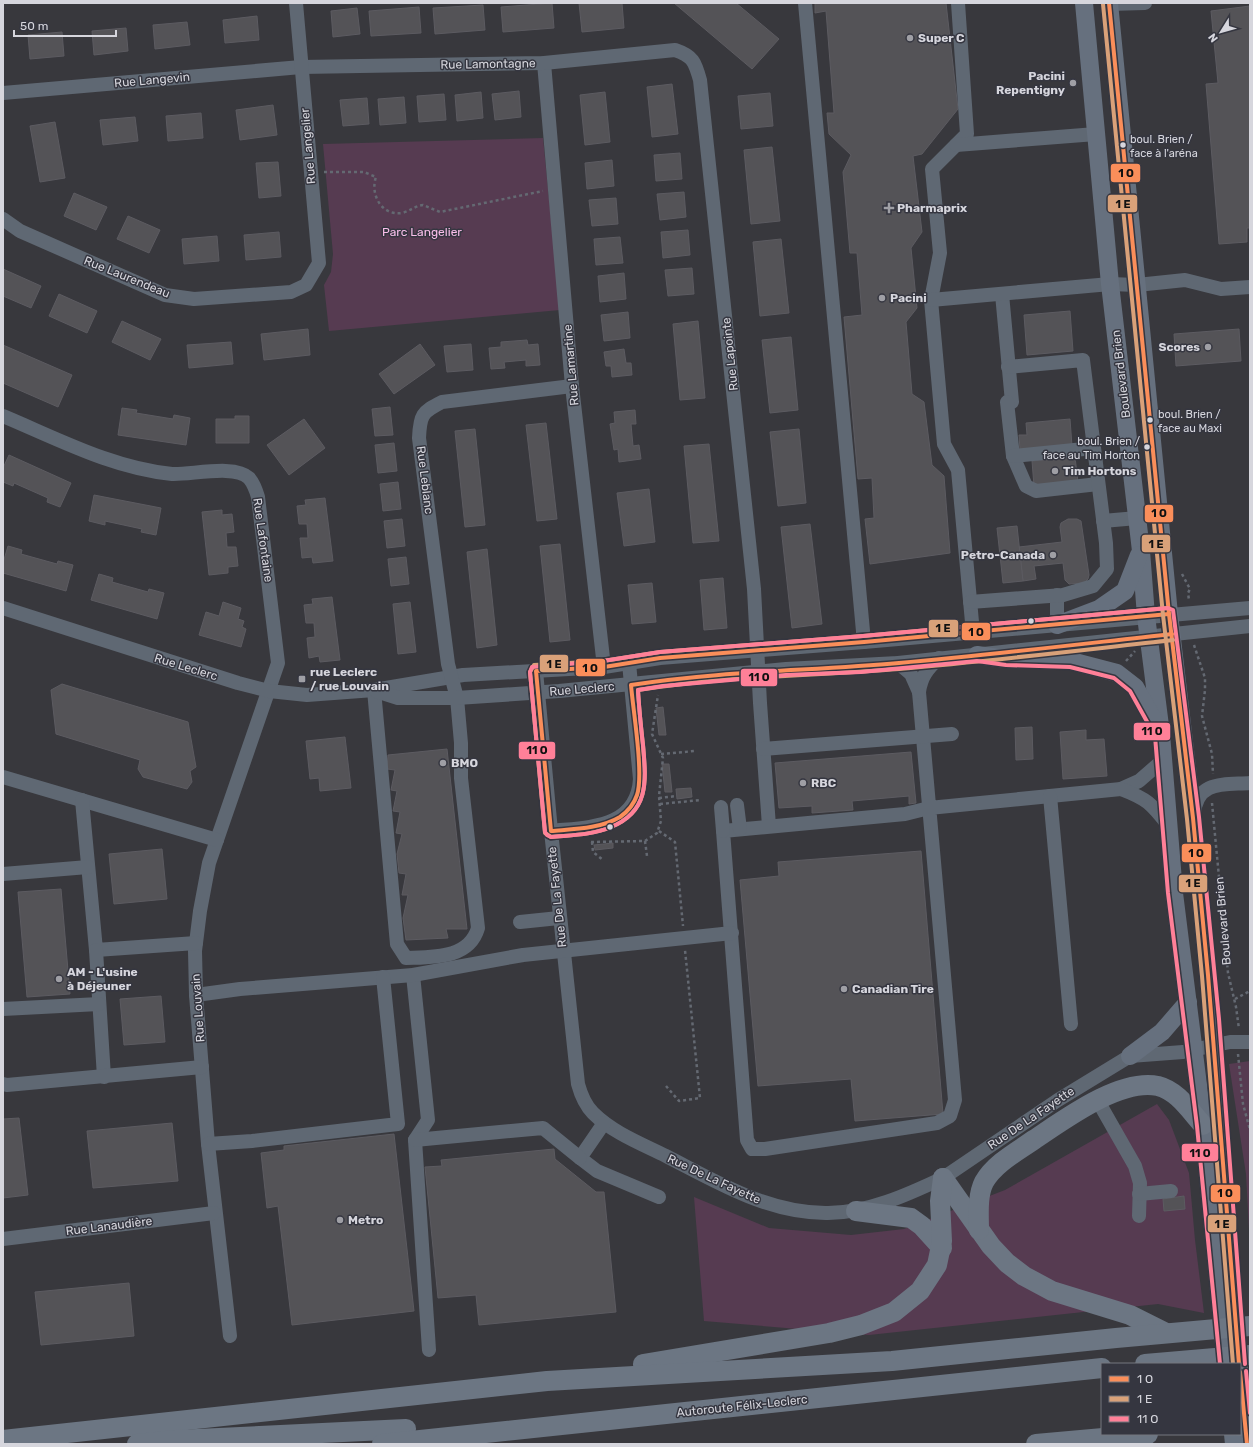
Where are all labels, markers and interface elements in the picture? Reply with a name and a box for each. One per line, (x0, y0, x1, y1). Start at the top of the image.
scale bar (14, 12, 116, 38)
north arrow (1201, 12, 1241, 52)
text: 50 m (20, 19, 48, 33)
place label: Super C (918, 31, 965, 45)
text: N (1206, 31, 1221, 45)
marker: Super C (905, 33, 915, 43)
street label: Rue Lamontagne (440, 56, 536, 72)
place label: Pacini Repentigny (996, 69, 1065, 97)
street label: Rue Langevin (114, 70, 190, 90)
marker: Pacini Repentigny (1068, 78, 1078, 88)
street label: Rue Langelier (298, 107, 318, 185)
place label: boul. Brien / face à l'aréna (1130, 133, 1198, 160)
marker: boul. Brien / face à l'aréna (1118, 140, 1128, 150)
line badge: 1 O (1110, 163, 1141, 183)
text: 1 O (1118, 167, 1134, 180)
line badge: 1 E (1107, 194, 1138, 213)
text: 1 E (1116, 198, 1130, 211)
place label: Pharmaprix (897, 201, 967, 215)
marker: Pharmaprix (884, 203, 894, 213)
park label: Parc Langelier (382, 225, 462, 239)
street label: Rue Laurendeau (82, 253, 172, 301)
place label: Pacini (890, 291, 927, 305)
marker: Pacini (877, 293, 887, 303)
street label: Rue Lapointe (719, 316, 741, 391)
street label: Rue Lamartine (560, 323, 582, 406)
street label: Boulevard Brien (1109, 329, 1133, 419)
place label: Scores (1158, 340, 1200, 354)
marker: Scores (1203, 342, 1213, 352)
place label: boul. Brien / face au Maxi (1158, 408, 1222, 435)
marker: boul. Brien / face au Maxi (1145, 415, 1155, 425)
place label: boul. Brien / face au Tim Horton (1043, 435, 1141, 462)
marker: boul. Brien / face au Tim Horton (1142, 442, 1152, 452)
street label: Rue Leblanc (414, 445, 436, 515)
place label: Tim Hortons (1063, 464, 1137, 478)
marker: Tim Hortons (1050, 466, 1060, 476)
street label: Rue Lafontaine (250, 497, 276, 583)
line badge: 1 O (1144, 504, 1174, 523)
text: 1 O (1151, 507, 1167, 520)
line badge: 1 E (1141, 534, 1171, 553)
text: 1 E (1149, 538, 1163, 551)
place label: Petro-Canada (961, 548, 1045, 562)
marker: Petro-Canada (1048, 550, 1058, 560)
unlabelled marker (1026, 616, 1036, 626)
line badge: 1 E (928, 619, 959, 638)
text: 1 E (936, 622, 950, 635)
line badge: 1 O (961, 622, 991, 641)
text: 1 O (968, 626, 984, 639)
street label: Rue Leclerc (153, 651, 220, 683)
line badge: 1 E (539, 654, 569, 673)
text: 1 E (547, 658, 561, 671)
line badge: 1 O (575, 658, 606, 677)
text: 1 O (582, 662, 598, 675)
place label: rue Leclerc / rue Louvain (310, 665, 389, 693)
line badge: 11 O (740, 668, 778, 687)
text: 11 O (748, 671, 770, 684)
marker: rue Leclerc / rue Louvain (297, 674, 307, 684)
street label: Rue Leclerc (549, 679, 616, 699)
line badge: 11 O (1133, 722, 1171, 741)
text: 11 O (1141, 725, 1163, 738)
line badge: 11 O (518, 741, 556, 760)
text: 11 O (526, 744, 548, 757)
place label: BMO (451, 756, 478, 770)
marker: BMO (438, 758, 448, 768)
place label: RBC (811, 776, 837, 790)
marker: RBC (798, 778, 808, 788)
unlabelled marker (605, 822, 615, 832)
line badge: 1 O (1181, 843, 1212, 863)
street label: Rue De La Fayette (545, 846, 569, 948)
text: 1 O (1188, 847, 1204, 860)
line badge: 1 E (1178, 874, 1208, 893)
street label: Boulevard Brien (1212, 876, 1234, 966)
text: 1 E (1186, 877, 1200, 890)
place label: AM - L'usine à Déjeuner (67, 965, 138, 993)
street label: Rue Louvain (189, 973, 207, 1043)
marker: AM - L'usine à Déjeuner (54, 974, 64, 984)
place label: Canadian Tire (852, 982, 934, 996)
marker: Canadian Tire (839, 984, 849, 994)
street label: Rue De La Fayette (985, 1084, 1077, 1152)
line badge: 11 O (1181, 1143, 1219, 1162)
text: 11 O (1189, 1147, 1211, 1160)
street label: Rue De La Fayette (665, 1151, 763, 1207)
line badge: 1 O (1210, 1184, 1241, 1203)
text: 1 O (1217, 1187, 1233, 1200)
place label: Metro (348, 1213, 383, 1227)
street label: Rue Lanaudière (65, 1214, 153, 1238)
line badge: 1 E (1207, 1214, 1237, 1233)
marker: Metro (335, 1215, 345, 1225)
text: 1 E (1215, 1218, 1229, 1231)
legend (1101, 1363, 1241, 1435)
text: 1 O (1137, 1372, 1153, 1386)
street label: Autoroute Félix-Leclerc (676, 1392, 809, 1420)
text: 1 E (1137, 1392, 1152, 1406)
text: 11 O (1137, 1412, 1158, 1426)

